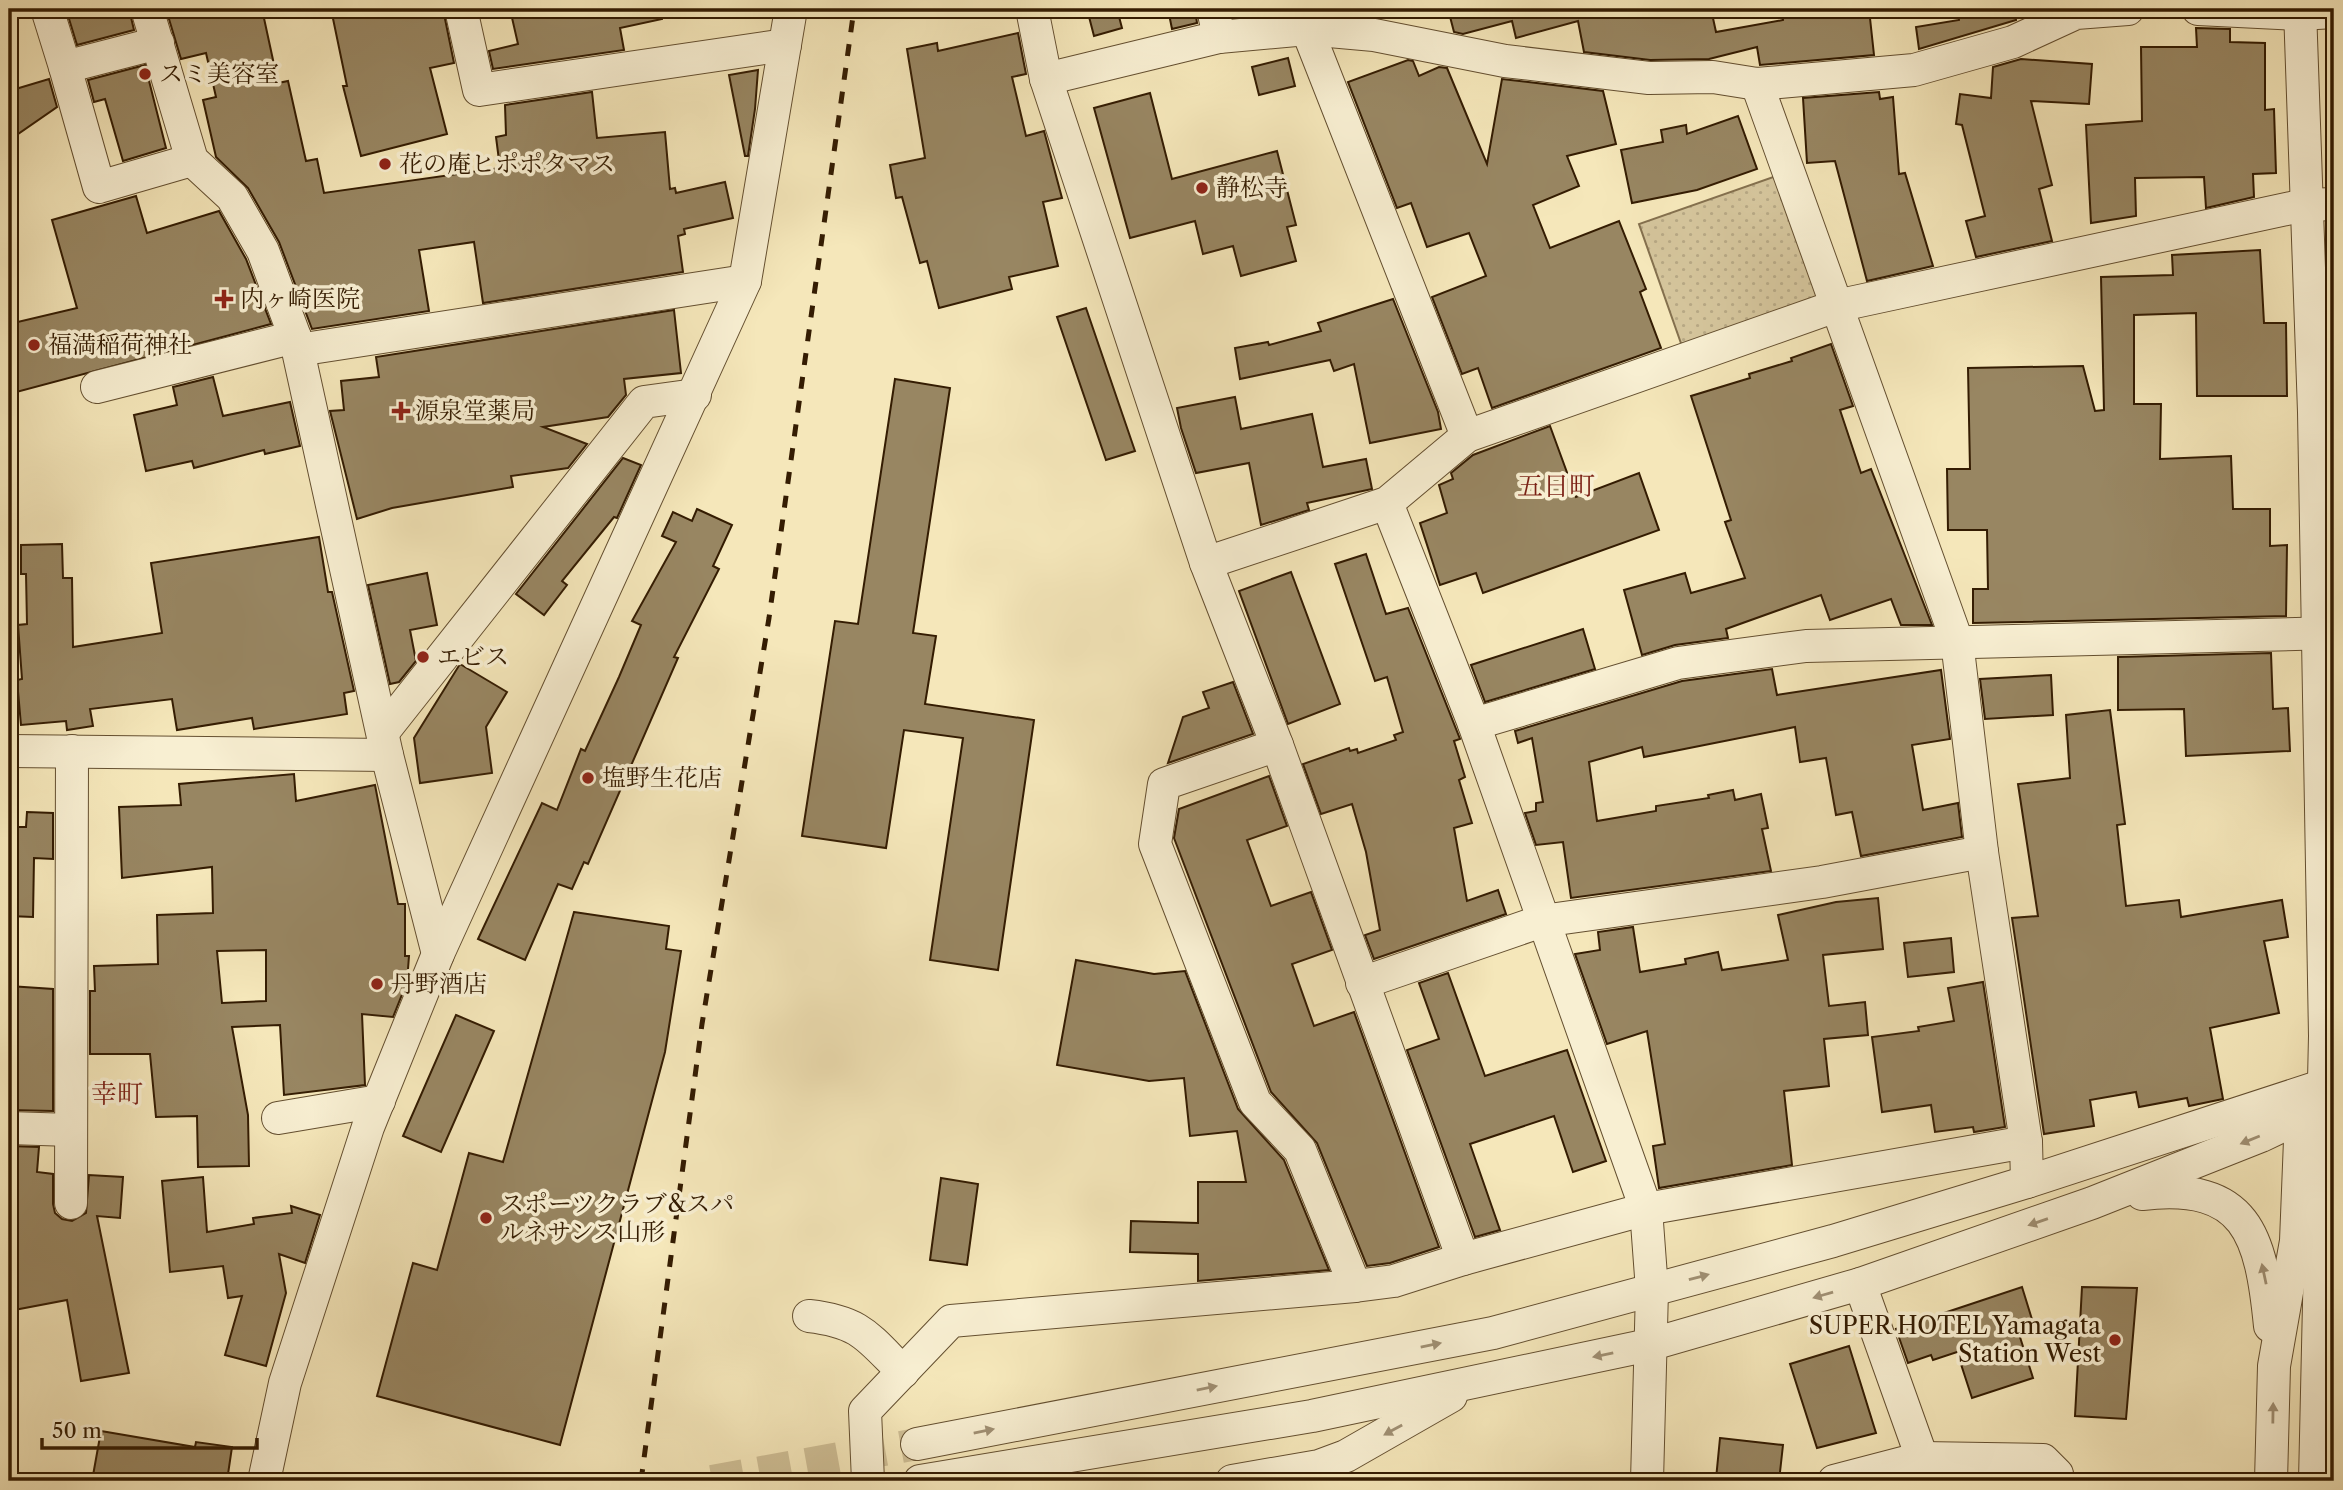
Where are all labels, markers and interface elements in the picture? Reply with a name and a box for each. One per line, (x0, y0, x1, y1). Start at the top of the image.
place label: スミ美容室 (159, 59, 279, 88)
marker: スミ美容室 (137, 66, 153, 82)
place label: 花の庵ヒポポタマス (399, 149, 615, 178)
marker: 花の庵ヒポポタマス (377, 156, 393, 172)
place label: 静松寺 (1216, 173, 1288, 202)
marker: 静松寺 (1194, 180, 1210, 196)
place label: 内ヶ崎医院 (240, 284, 360, 313)
marker: 内ヶ崎医院 (214, 289, 234, 309)
place label: 福満稲荷神社 (48, 330, 192, 359)
marker: 福満稲荷神社 (26, 337, 42, 353)
place label: 源泉堂薬局 (415, 396, 535, 425)
marker: 源泉堂薬局 (393, 403, 409, 419)
district label: 五日町 (1517, 470, 1595, 502)
place label: エビス (437, 642, 509, 671)
marker: エビス (415, 649, 431, 665)
place label: 塩野生花店 (602, 763, 722, 792)
marker: 塩野生花店 (580, 770, 596, 786)
place label: 丹野酒店 (391, 969, 487, 998)
marker: 丹野酒店 (369, 976, 385, 992)
district label: 幸町 (91, 1078, 143, 1110)
one-way arrow (2240, 1135, 2261, 1146)
place label: スポーツクラブ&スパ ルネサンス山形 (500, 1189, 734, 1246)
marker: スポーツクラブ&スパ ルネサンス山形 (478, 1210, 494, 1226)
one-way arrow (2027, 1217, 2048, 1228)
one-way arrow (2258, 1263, 2269, 1285)
one-way arrow (1688, 1272, 1709, 1282)
one-way arrow (1812, 1290, 1833, 1300)
place label: SUPER HOTEL Yamagata Station West (1809, 1311, 2102, 1368)
marker: SUPER HOTEL Yamagata Station West (2107, 1332, 2123, 1348)
one-way arrow (1420, 1340, 1442, 1351)
one-way arrow (1592, 1349, 1614, 1360)
one-way arrow (1196, 1383, 1218, 1394)
one-way arrow (2267, 1402, 2278, 1424)
scale bar (42, 1406, 257, 1450)
text: 50 m (52, 1418, 102, 1443)
one-way arrow (1383, 1424, 1403, 1436)
one-way arrow (973, 1426, 995, 1437)

